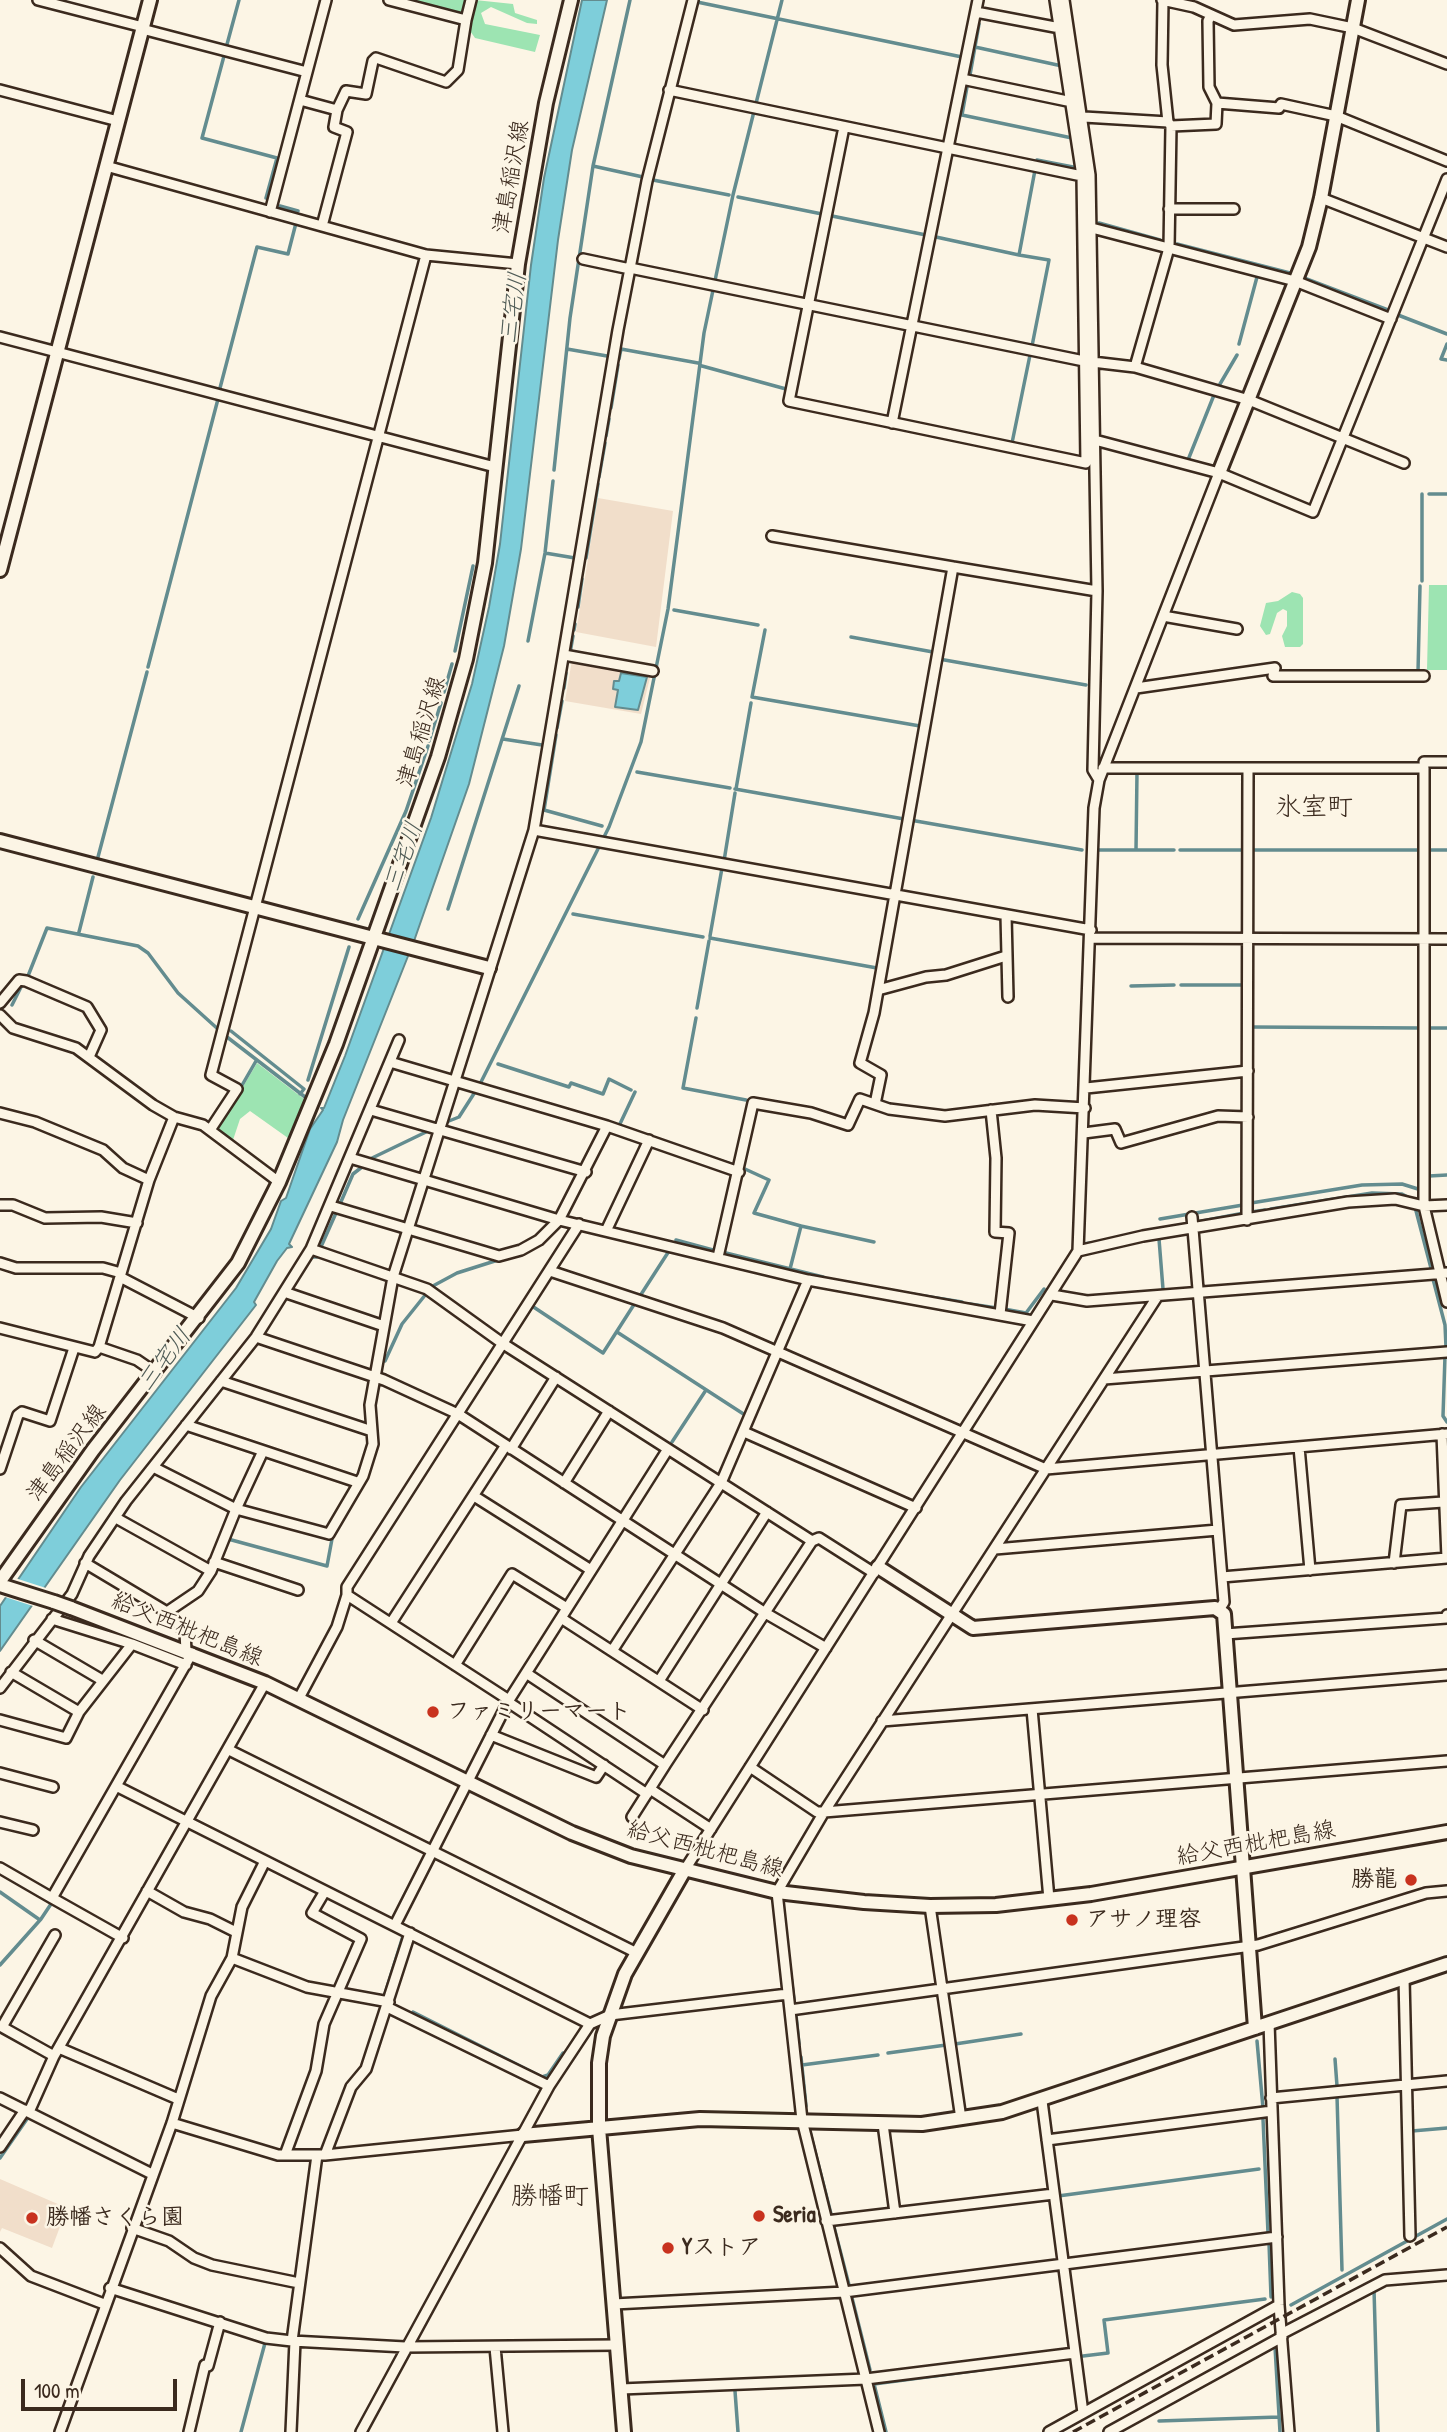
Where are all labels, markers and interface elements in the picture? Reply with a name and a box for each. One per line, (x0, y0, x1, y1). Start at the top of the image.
street label: 津島稲沢線 (488, 118, 536, 236)
water label: 三宅川 (495, 270, 533, 346)
street label: 津島稲沢線 (392, 673, 452, 791)
district label: 氷室町 (1275, 792, 1353, 824)
water label: 三宅川 (378, 818, 430, 896)
water label: 三宅川 (132, 1323, 198, 1397)
street label: 津島稲沢線 (21, 1399, 113, 1507)
street label: 給父西枇杷島線 (107, 1587, 267, 1673)
place label: ファミリーマート (447, 1698, 631, 1726)
marker: ファミリーマート (425, 1704, 441, 1720)
street label: 給父西枇杷島線 (624, 1816, 786, 1884)
street label: 給父西枇杷島線 (1174, 1816, 1338, 1872)
place label: 勝龍 (1351, 1866, 1397, 1894)
marker: 勝龍 (1403, 1872, 1419, 1888)
place label: アサノ理容 (1086, 1906, 1201, 1934)
marker: アサノ理容 (1064, 1912, 1080, 1928)
district label: 勝幡町 (511, 2181, 589, 2213)
place label: Seria (773, 2202, 816, 2230)
place label: 勝幡さくら園 (46, 2204, 184, 2232)
marker: Seria (751, 2208, 767, 2224)
marker: 勝幡さくら園 (24, 2210, 40, 2226)
place label: Yストア (682, 2234, 761, 2262)
marker: Yストア (660, 2240, 676, 2256)
scale bar (24, 2366, 180, 2410)
text: 100 m (34, 2376, 80, 2405)

